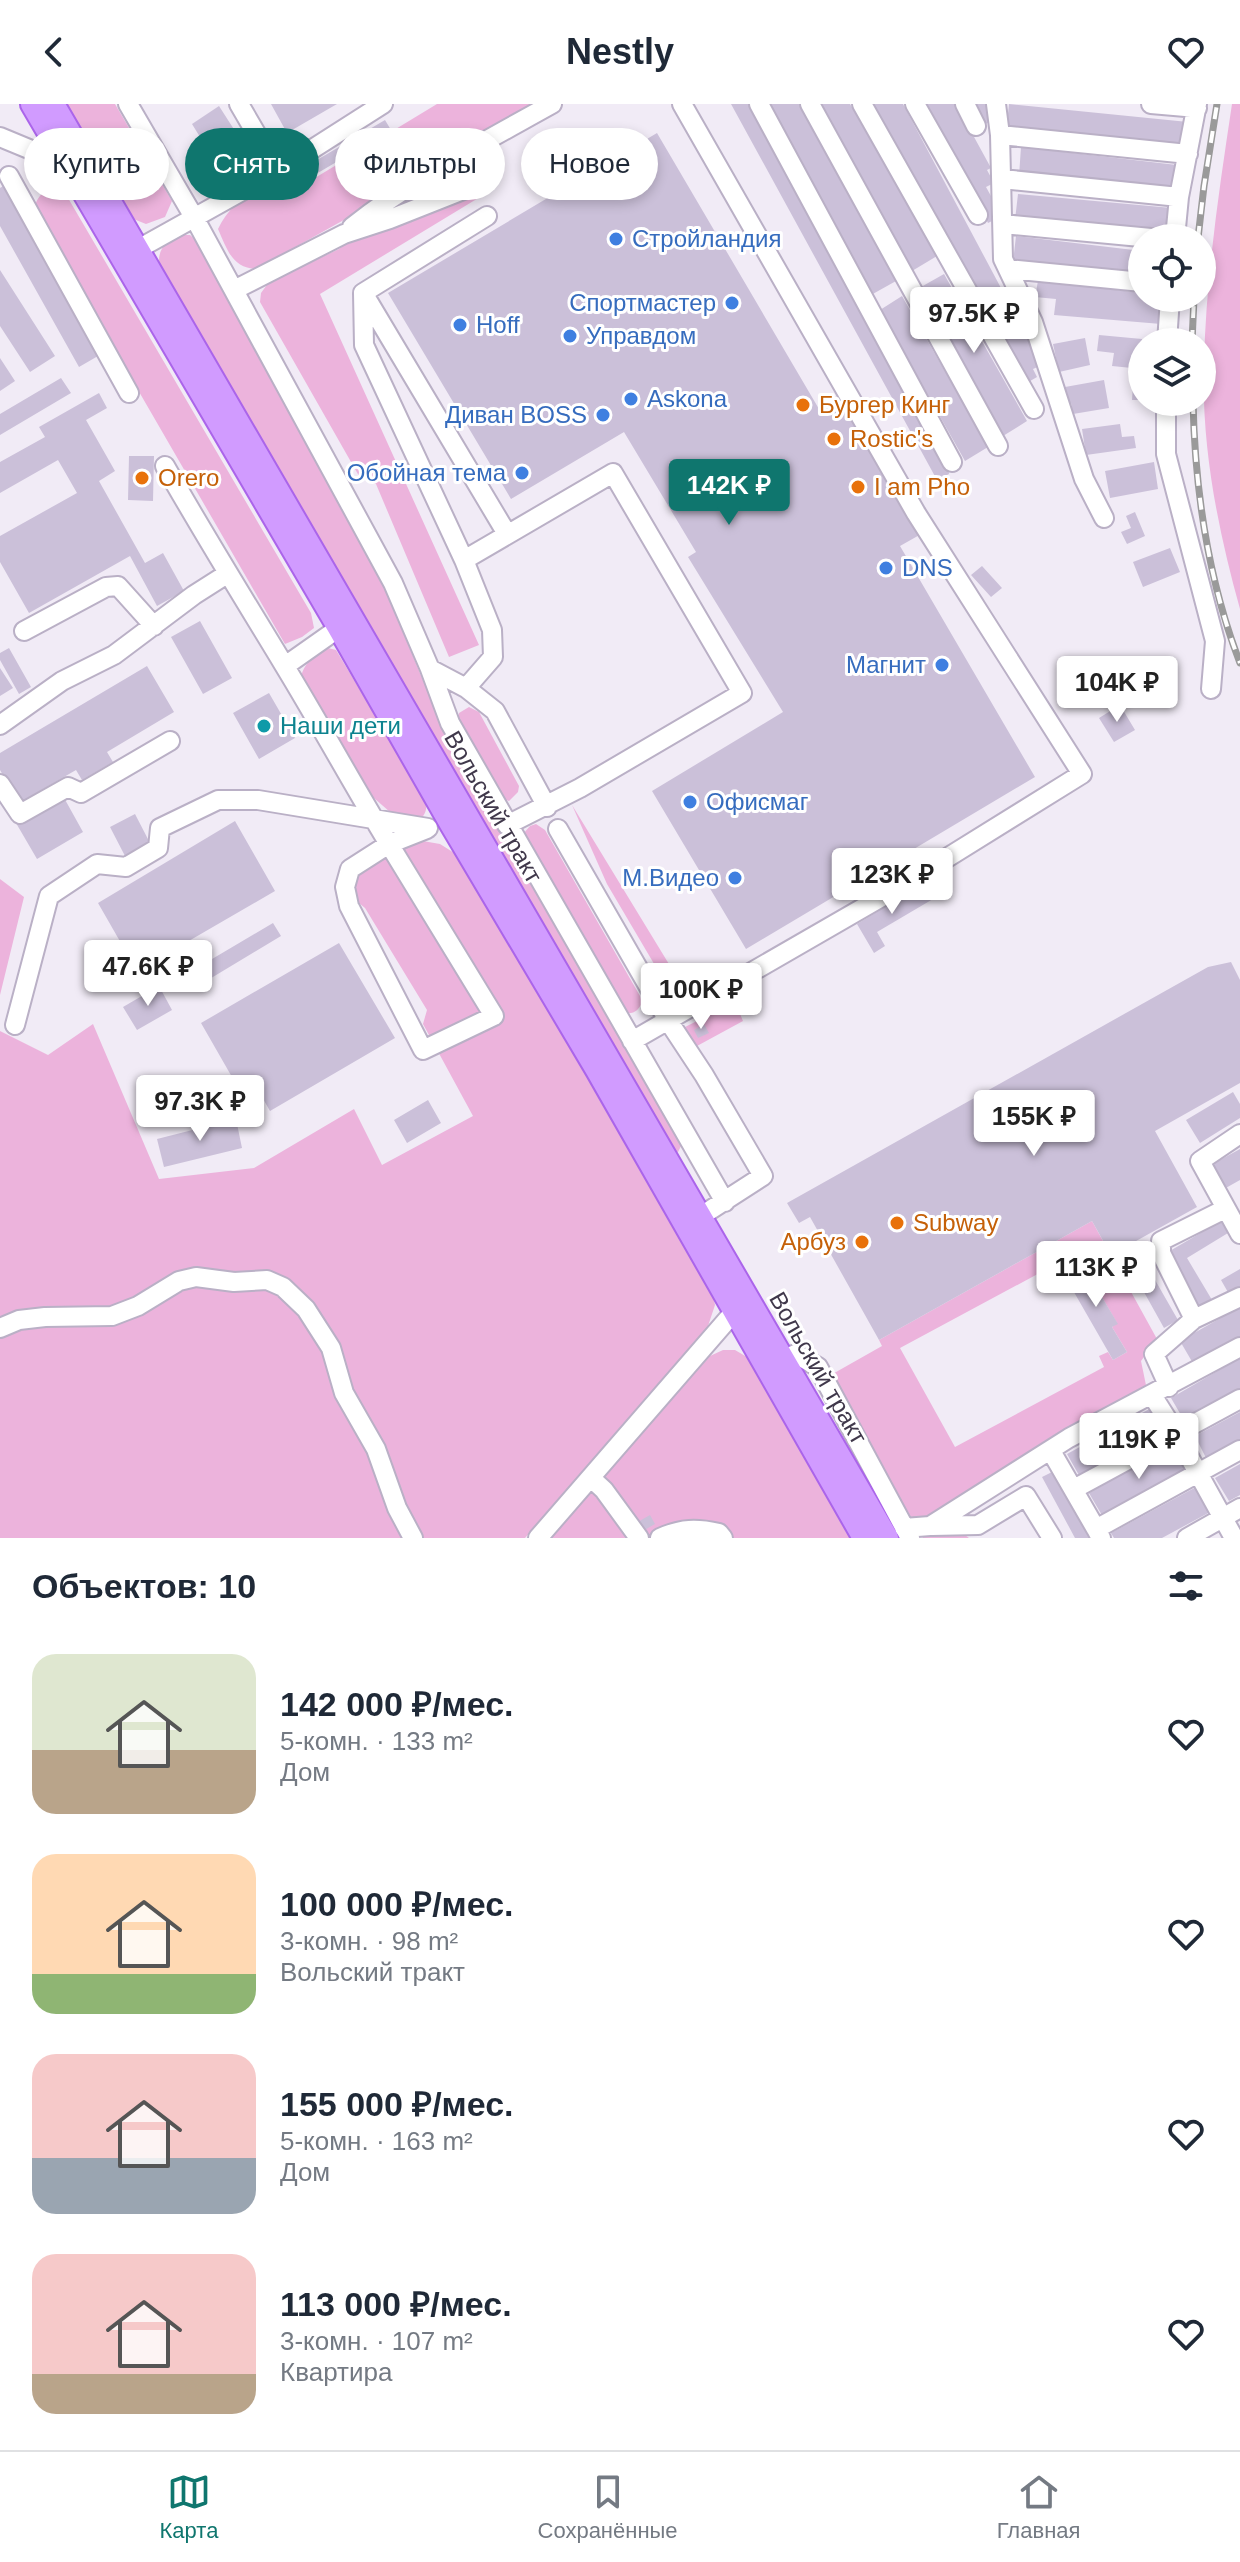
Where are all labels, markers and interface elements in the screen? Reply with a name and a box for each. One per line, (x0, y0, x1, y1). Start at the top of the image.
icon: back (32, 30, 76, 74)
icon: heart (1164, 30, 1208, 74)
text: Nestly (566, 31, 674, 72)
chip: Купить (24, 128, 169, 200)
chip: Снять (185, 128, 319, 200)
chip: Фильтры (335, 128, 505, 200)
chip: Новое (521, 128, 658, 200)
map controls (1128, 224, 1216, 416)
button: locate (1128, 224, 1216, 312)
place label: Стройландия (632, 225, 781, 252)
marker: Стройландия (607, 230, 625, 248)
pin: 97.5K ₽ (900, 287, 1048, 355)
place label: Спортмастер (569, 289, 716, 316)
marker: Спортмастер (723, 294, 741, 312)
text: 97.5K ₽ (928, 298, 1020, 328)
place label: Hoff (476, 311, 520, 338)
marker: Hoff (451, 316, 469, 334)
place label: Управдом (586, 322, 696, 349)
marker: Управдом (561, 327, 579, 345)
button: layers (1128, 328, 1216, 416)
place label: Askona (647, 385, 728, 412)
marker: Askona (622, 390, 640, 408)
place label: Бургер Кинг (819, 391, 951, 418)
marker: Бургер Кинг (794, 396, 812, 414)
place label: Диван BOSS (445, 401, 587, 428)
marker: Диван BOSS (594, 406, 612, 424)
place label: Rostic's (850, 425, 933, 452)
marker: Rostic's (825, 430, 843, 448)
place label: Обойная тема (347, 459, 507, 486)
pin: 142K ₽ (664, 459, 794, 527)
place label: Orero (158, 464, 219, 491)
marker: Обойная тема (513, 464, 531, 482)
marker: Orero (133, 469, 151, 487)
text: 142K ₽ (687, 470, 771, 500)
place label: I am Pho (874, 473, 970, 500)
marker: I am Pho (849, 478, 867, 496)
place label: DNS (902, 554, 953, 581)
marker: DNS (877, 559, 895, 577)
place label: Магнит (846, 651, 926, 678)
marker: Магнит (933, 656, 951, 674)
pin: 104K ₽ (1052, 656, 1182, 724)
text: 104K ₽ (1075, 667, 1159, 697)
place label: Наши дети (280, 712, 401, 739)
marker: Наши дети (255, 717, 273, 735)
street label: Вольский тракт (439, 726, 548, 887)
place label: Офисмаг (706, 788, 809, 815)
marker: Офисмаг (681, 793, 699, 811)
pin: 123K ₽ (827, 848, 957, 916)
text: 123K ₽ (850, 859, 934, 889)
place label: М.Видео (622, 864, 719, 891)
marker: М.Видео (726, 869, 744, 887)
pin: 47.6K ₽ (74, 940, 222, 1008)
text: 47.6K ₽ (102, 951, 194, 981)
pin: 100K ₽ (636, 963, 766, 1031)
text: 100K ₽ (659, 974, 743, 1004)
pin: 97.3K ₽ (126, 1075, 274, 1143)
text: 97.3K ₽ (154, 1086, 246, 1116)
pin: 155K ₽ (969, 1090, 1099, 1158)
text: 155K ₽ (992, 1101, 1076, 1131)
place label: Subway (913, 1209, 998, 1236)
marker: Subway (888, 1214, 906, 1232)
place label: Арбуз (780, 1228, 846, 1255)
marker: Арбуз (853, 1233, 871, 1251)
pin: 113K ₽ (1031, 1241, 1161, 1309)
text: 113K ₽ (1054, 1252, 1138, 1282)
street label: Вольский тракт (764, 1287, 873, 1448)
pin: 119K ₽ (1074, 1413, 1204, 1481)
text: 119K ₽ (1097, 1424, 1181, 1454)
icon: filters (1164, 1564, 1208, 1608)
text: Объектов: 10 (32, 1567, 256, 1605)
text: 142 000 ₽/мес. (280, 1685, 514, 1723)
icon: home (96, 1686, 192, 1782)
icon: heart (1164, 1712, 1208, 1756)
text: 5-комн. · 133 m² (280, 1726, 473, 1756)
text: Дом (280, 1757, 330, 1787)
text: 100 000 ₽/мес. (280, 1885, 514, 1923)
icon: home (96, 1886, 192, 1982)
icon: heart (1164, 1912, 1208, 1956)
text: 3-комн. · 98 m² (280, 1926, 458, 1956)
text: Вольский тракт (280, 1957, 465, 1987)
text: 155 000 ₽/мес. (280, 2085, 514, 2123)
icon: home (96, 2086, 192, 2182)
icon: heart (1164, 2112, 1208, 2156)
text: 5-комн. · 163 m² (280, 2126, 473, 2156)
text: Дом (280, 2157, 330, 2187)
text: 113 000 ₽/мес. (280, 2285, 512, 2323)
icon: home (96, 2286, 192, 2382)
icon: heart (1164, 2312, 1208, 2356)
text: 3-комн. · 107 m² (280, 2326, 473, 2356)
text: Квартира (280, 2357, 392, 2387)
tab: Карта (160, 2470, 218, 2544)
tab: Сохранённые (538, 2470, 678, 2544)
tab: Главная (997, 2470, 1080, 2544)

